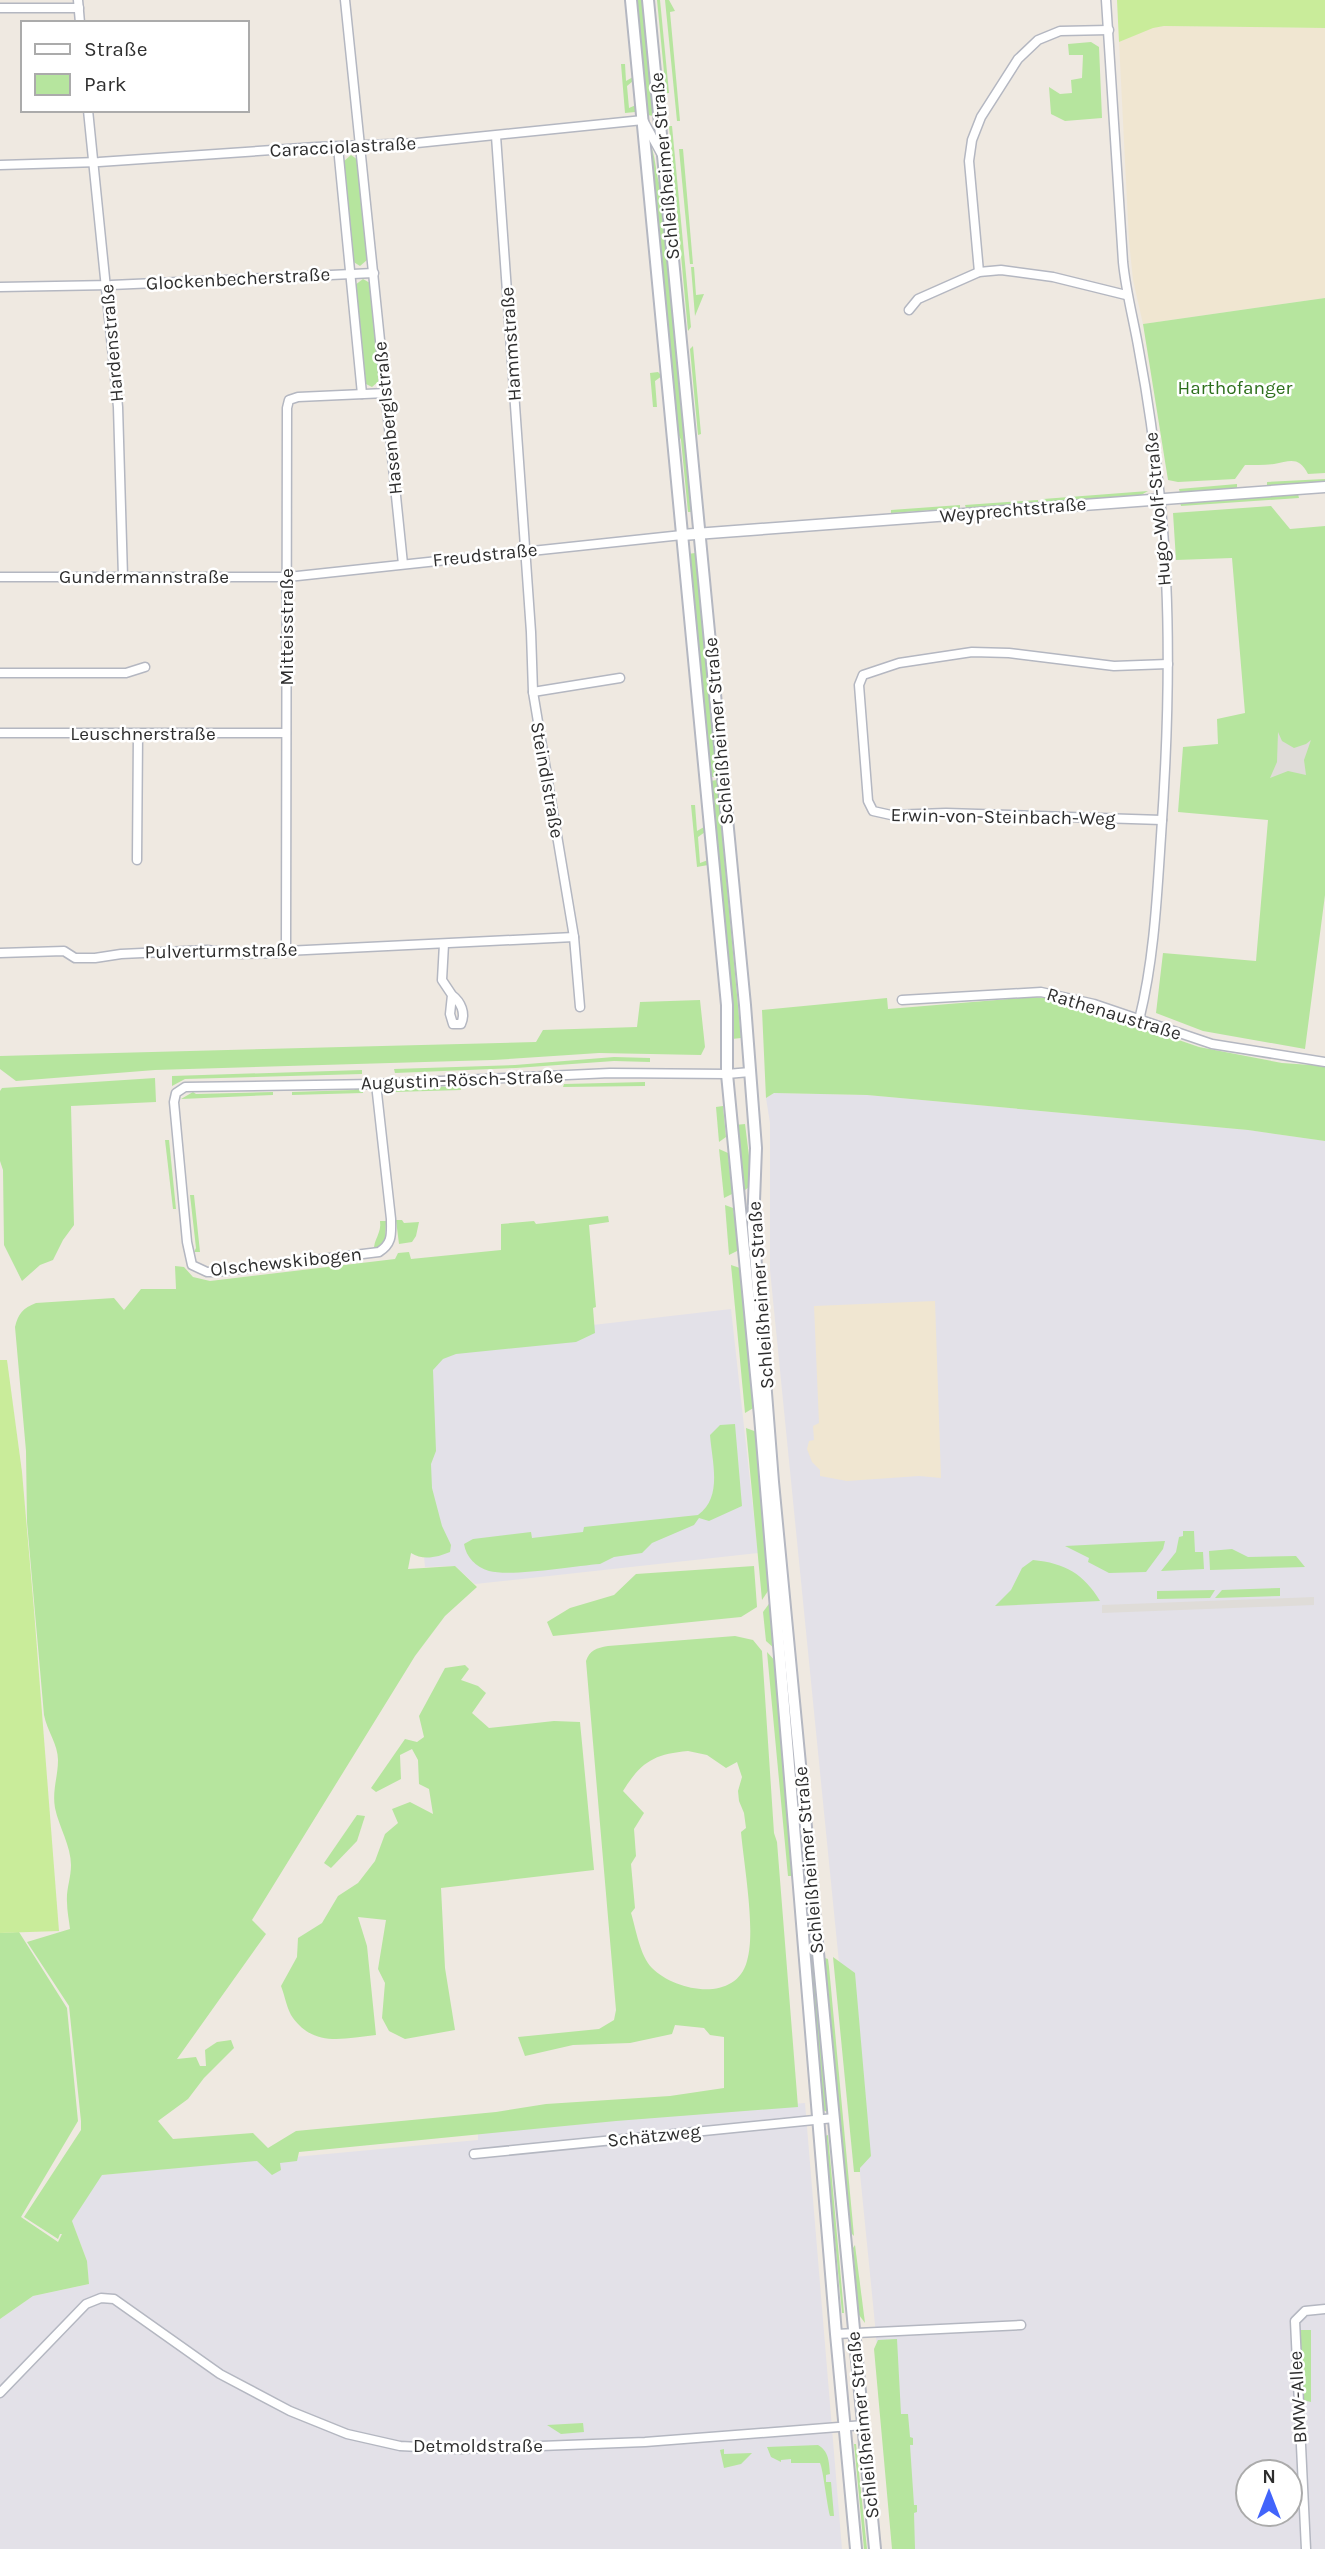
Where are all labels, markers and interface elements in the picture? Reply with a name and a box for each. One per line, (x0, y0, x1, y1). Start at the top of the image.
legend (21, 21, 248, 112)
text: Straße (84, 37, 147, 61)
street label: Schleißheimer Straße (646, 71, 684, 261)
text: Park (84, 72, 127, 96)
street label: Caracciolastraße (269, 132, 417, 162)
street label: Glockenbecherstraße (145, 263, 331, 295)
street label: Hardenstraße (96, 283, 128, 403)
street label: Hammstraße (496, 286, 526, 402)
street label: Hasenberglstraße (369, 340, 407, 496)
park label: Harthofanger (1178, 377, 1293, 399)
street label: Hugo-Wolf-Straße (1140, 431, 1176, 587)
street label: Weyprechtstraße (939, 493, 1087, 527)
street label: Freudstraße (432, 539, 538, 571)
street label: Gundermannstraße (59, 566, 229, 588)
street label: Mitteisstraße (276, 568, 298, 686)
street label: Schleißheimer Straße (700, 636, 738, 826)
street label: Steindlstraße (526, 720, 568, 840)
street label: Leuschnerstraße (70, 723, 216, 745)
street label: Erwin-von-Steinbach-Weg (890, 804, 1116, 830)
street label: Pulverturmstraße (144, 939, 298, 963)
street label: Rathenaustraße (1044, 983, 1184, 1045)
street label: Augustin-Rösch-Straße (360, 1065, 564, 1095)
street label: Schleißheimer Straße (743, 1200, 779, 1390)
street label: Olschewskibogen (209, 1243, 363, 1281)
street label: Schleißheimer Straße (790, 1765, 828, 1955)
street label: Schätzweg (606, 2120, 702, 2152)
street label: Schleißheimer Straße (842, 2330, 884, 2520)
street label: BMW-Allee (1285, 2350, 1311, 2444)
street label: Detmoldstraße (413, 2435, 543, 2457)
north arrow (1234, 2458, 1304, 2528)
text: N (1262, 2466, 1276, 2488)

